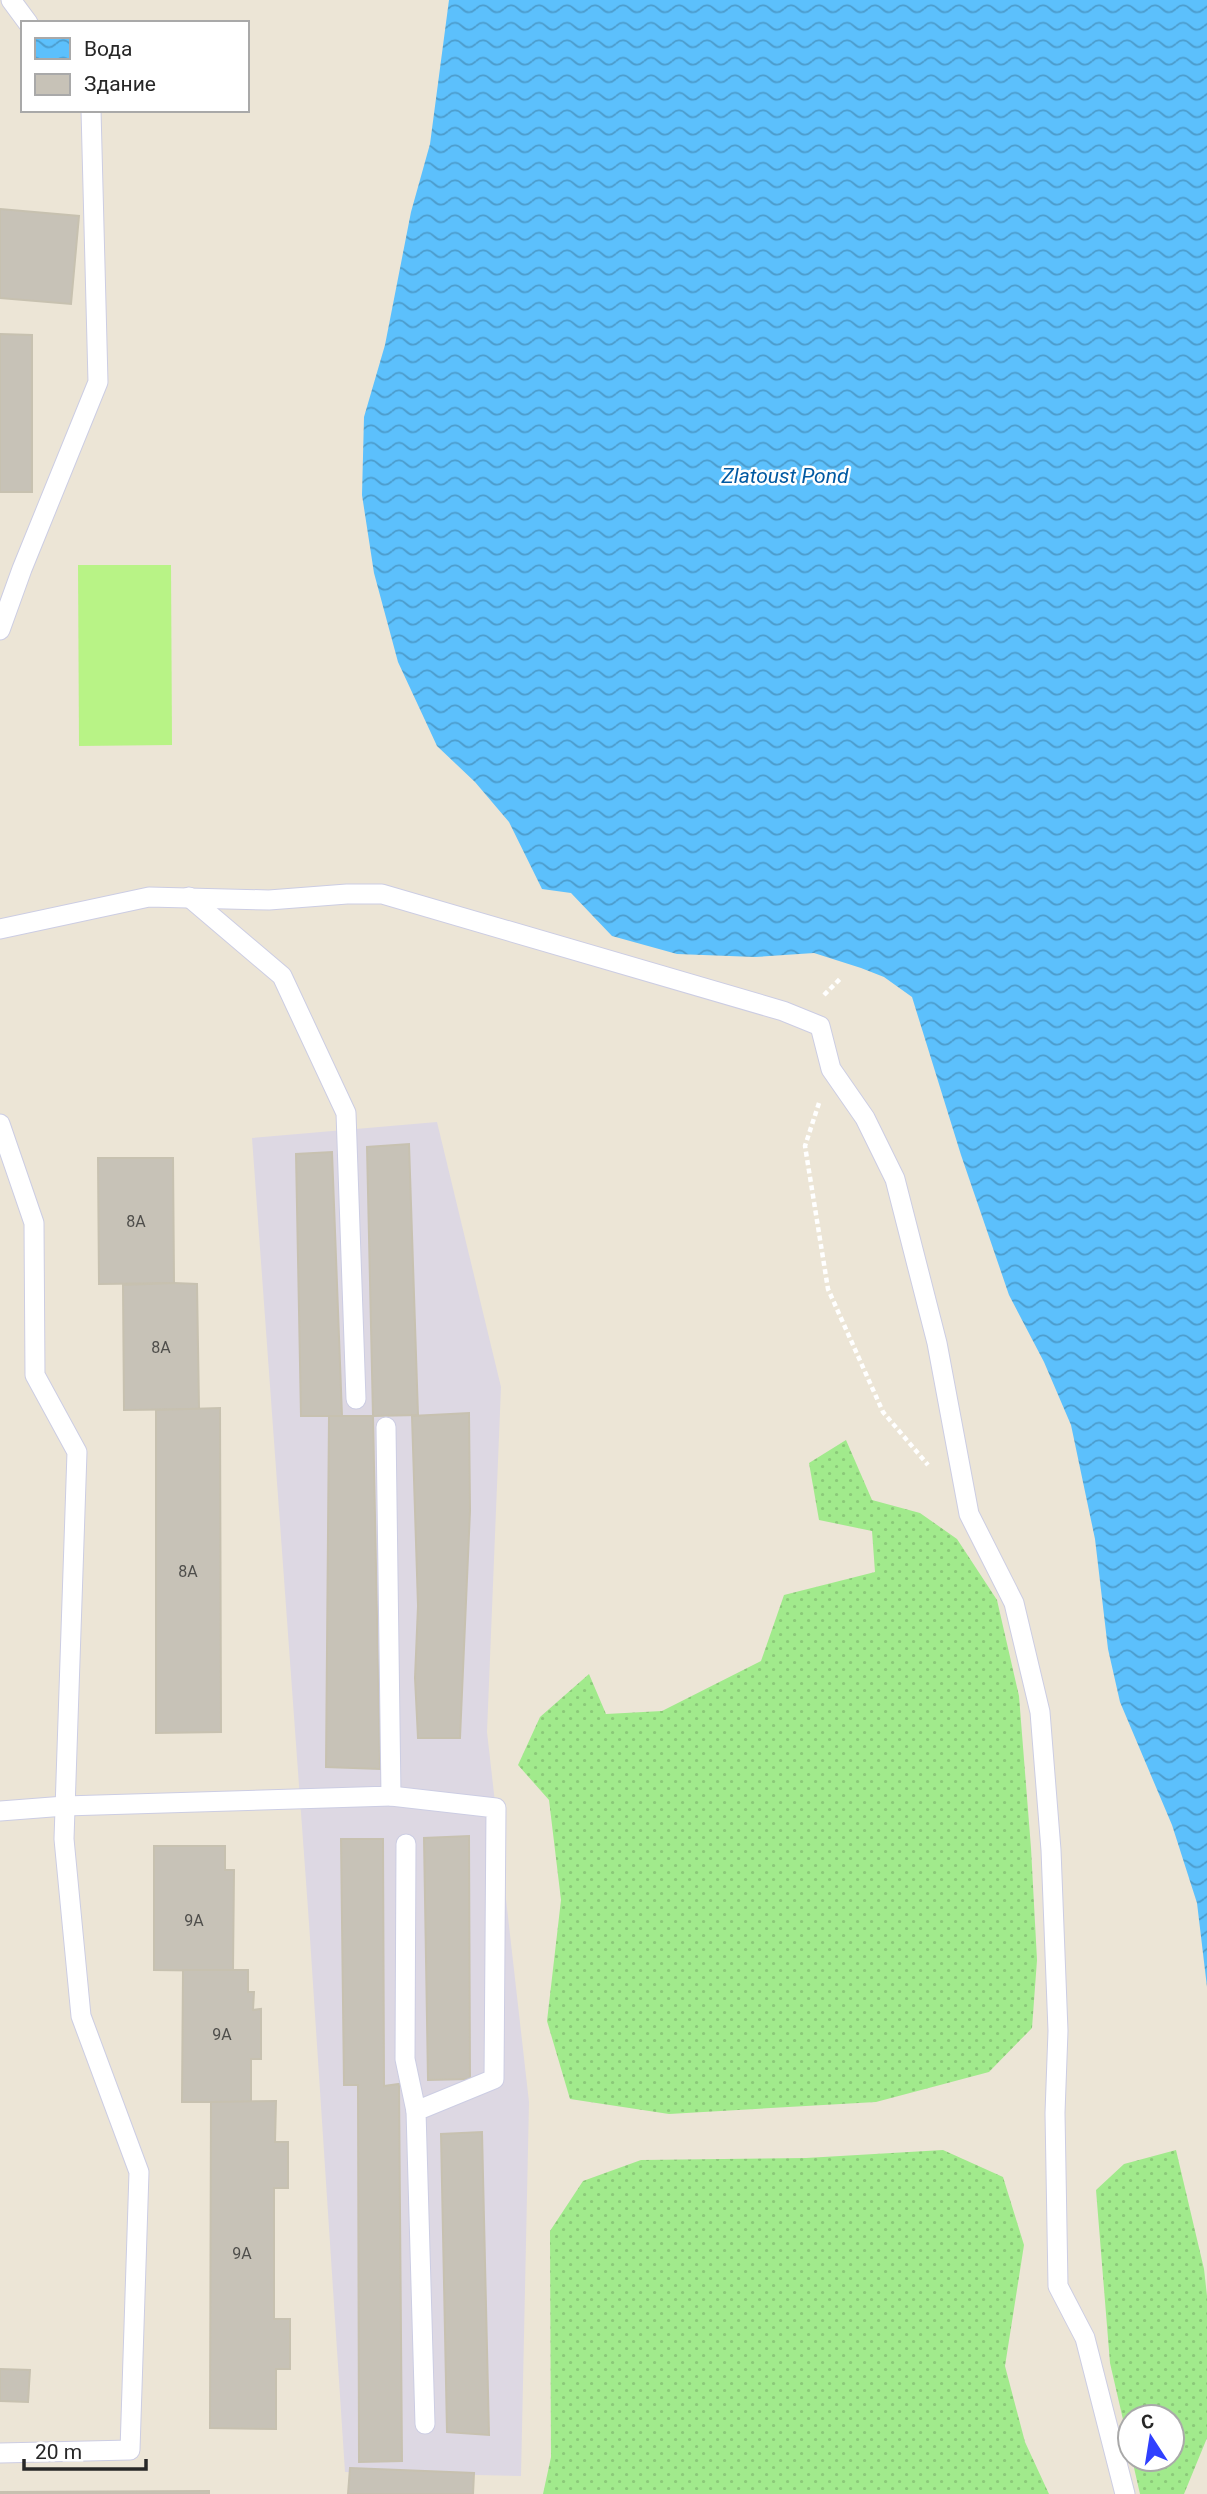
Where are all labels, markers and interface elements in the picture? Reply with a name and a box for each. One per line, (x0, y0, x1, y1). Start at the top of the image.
legend (21, 21, 248, 112)
text: Вода (84, 37, 132, 61)
text: Здание (84, 72, 156, 96)
water label: Zlatoust Pond (721, 464, 849, 488)
house number: 8А (126, 1212, 146, 1231)
house number: 8А (151, 1338, 171, 1357)
house number: 8А (178, 1562, 198, 1581)
house number: 9А (184, 1911, 204, 1930)
house number: 9А (212, 2025, 232, 2044)
house number: 9А (232, 2244, 252, 2263)
north arrow (1116, 2403, 1186, 2473)
text: С (1139, 2409, 1156, 2434)
scale bar (24, 2428, 147, 2472)
text: 20 m (35, 2440, 82, 2464)

